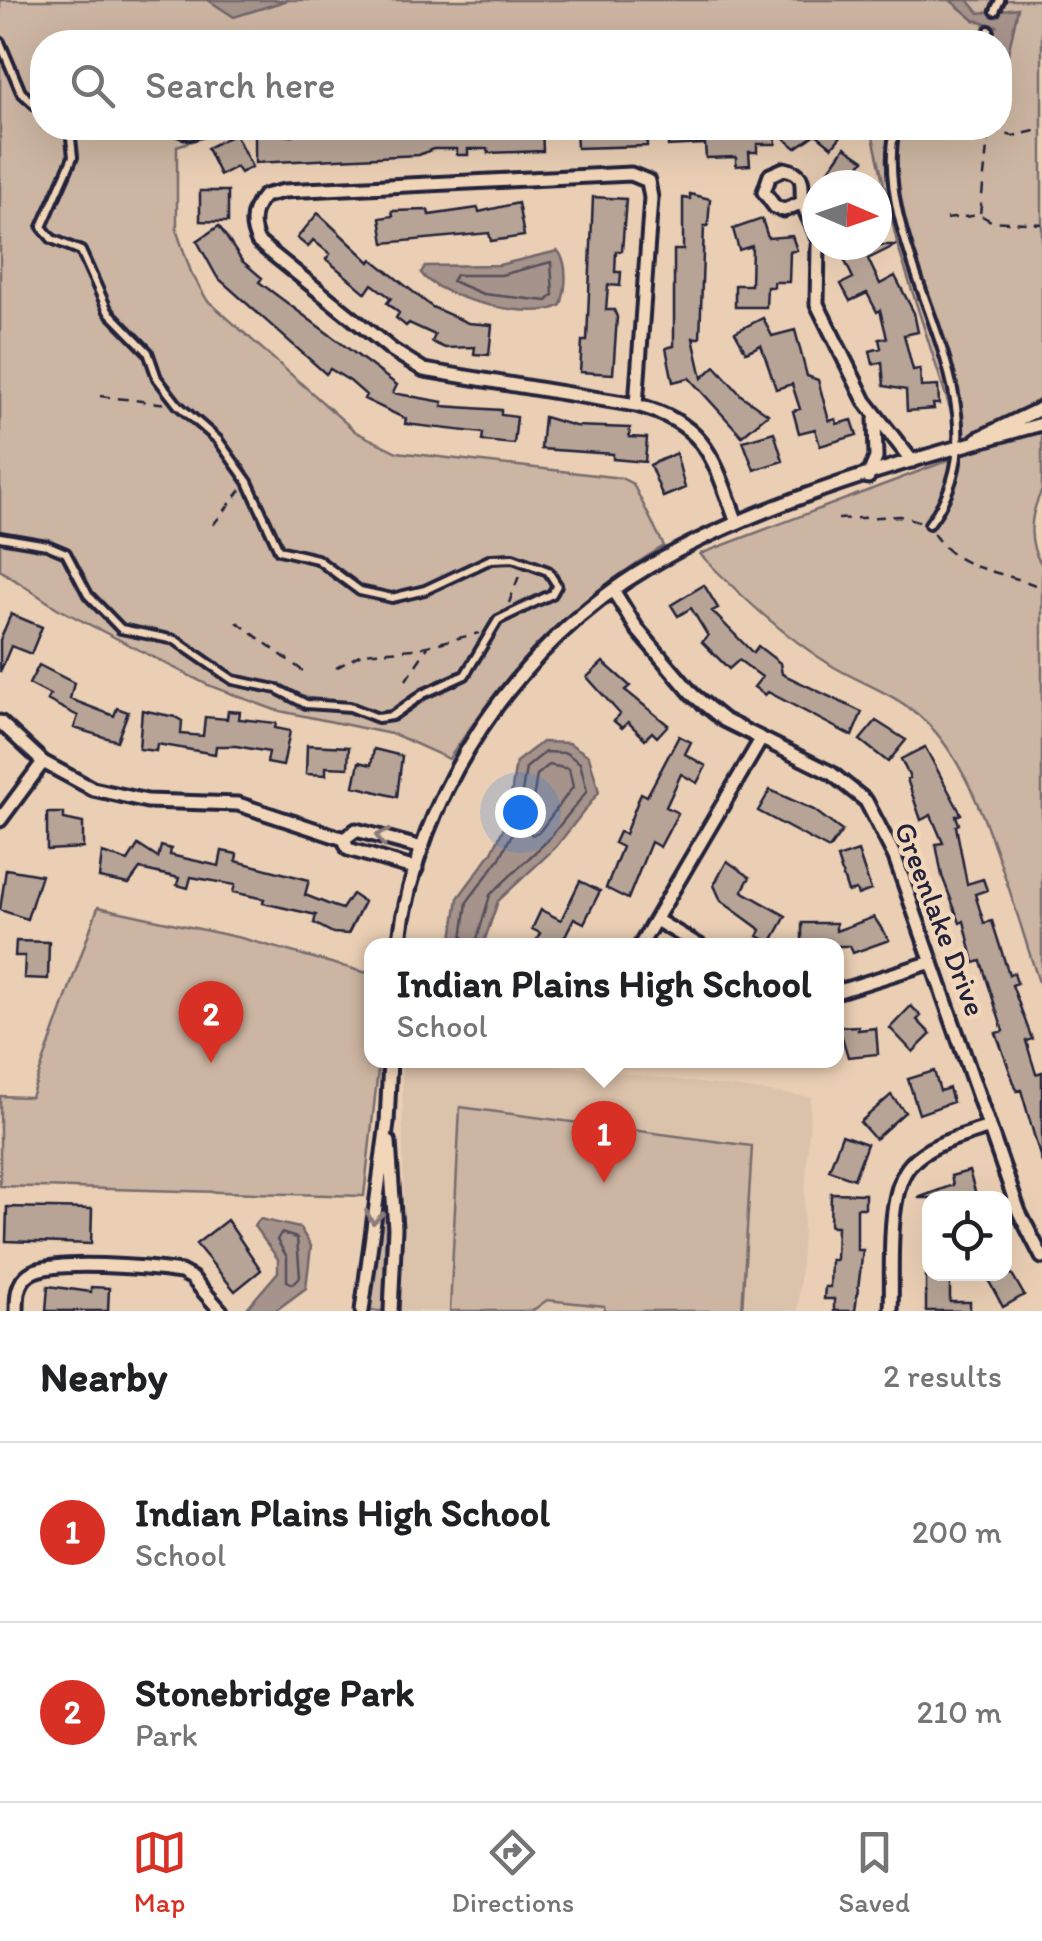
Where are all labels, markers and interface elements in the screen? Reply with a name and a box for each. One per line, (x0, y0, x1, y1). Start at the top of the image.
search box (30, 30, 1012, 140)
icon: search (65, 58, 120, 113)
text: Search here (145, 62, 336, 108)
north arrow (802, 170, 892, 260)
your location (495, 787, 546, 838)
street label: Greenlake Drive (887, 817, 994, 1021)
one-way arrow (374, 828, 391, 849)
popup (364, 938, 844, 1068)
text: Indian Plains High School (397, 961, 811, 1007)
pin: 2 (178, 980, 244, 1063)
text: School (397, 1007, 488, 1045)
pin: 1 (572, 1100, 636, 1183)
map controls (922, 1191, 1012, 1281)
button: locate (922, 1191, 1012, 1281)
one-way arrow (365, 1209, 386, 1225)
text: Nearby (40, 1351, 167, 1402)
text: 2 results (883, 1357, 1002, 1395)
text: Indian Plains High School (135, 1490, 550, 1536)
text: 1 (65, 1513, 80, 1551)
text: 200 m (912, 1513, 1002, 1551)
text: School (135, 1536, 226, 1574)
text: Stonebridge Park (135, 1670, 414, 1716)
text: 2 (64, 1693, 81, 1731)
text: 210 m (916, 1693, 1002, 1731)
text: Park (135, 1716, 198, 1754)
tab: Map (132, 1825, 187, 1919)
tab: Directions (451, 1825, 574, 1919)
tab: Saved (838, 1825, 910, 1919)

